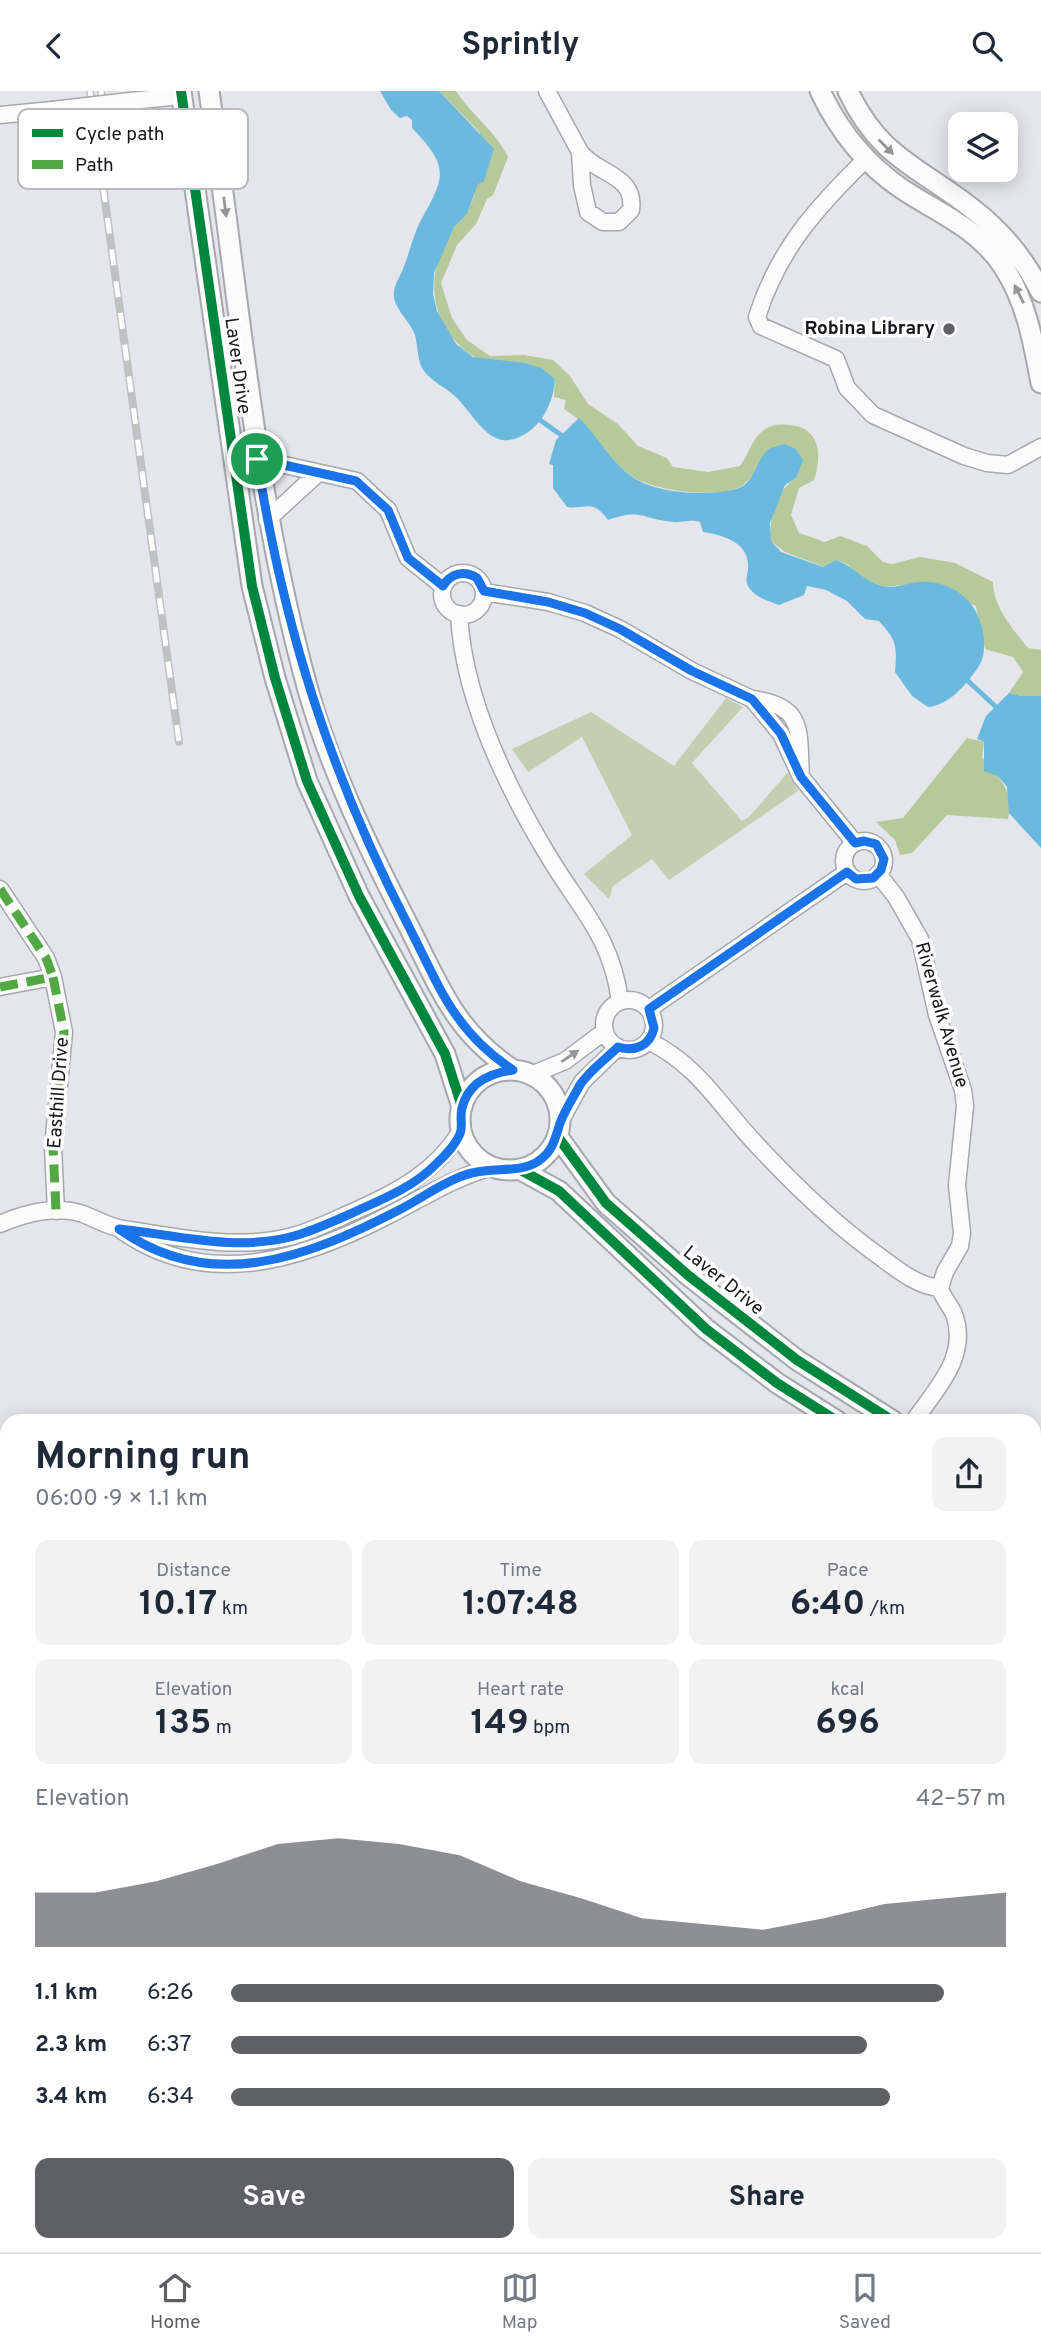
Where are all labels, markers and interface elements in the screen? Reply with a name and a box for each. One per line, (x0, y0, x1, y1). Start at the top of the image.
text: Sprintly (462, 26, 579, 66)
icon: back (35, 27, 73, 65)
icon: search (968, 27, 1006, 65)
legend (18, 109, 248, 189)
map controls (948, 112, 1018, 182)
button: layers (948, 112, 1018, 182)
text: Cycle path (75, 123, 164, 147)
one-way arrow (877, 139, 894, 156)
text: Path (75, 154, 114, 178)
one-way arrow (219, 196, 230, 218)
one-way arrow (1013, 283, 1025, 303)
street label: Laver Drive (218, 316, 256, 416)
place label: Robina Library (805, 317, 935, 341)
marker: Robina Library (941, 321, 957, 337)
pin (227, 429, 287, 489)
icon: arrive (238, 440, 276, 478)
street label: Riverwalk Avenue (909, 939, 973, 1091)
street label: Easthill Drive (43, 1036, 75, 1150)
one-way arrow (560, 1050, 580, 1063)
street label: Laver Drive (678, 1241, 768, 1321)
text: Morning run (35, 1434, 251, 1483)
button: share (932, 1437, 1006, 1511)
text: 06:00 · 9 × 1.1 km (35, 1485, 208, 1514)
text: Distance (156, 1559, 231, 1583)
text: Time (499, 1559, 542, 1583)
text: Pace (827, 1559, 868, 1583)
text: 10.17 (139, 1583, 217, 1627)
text: 1:07:48 (462, 1583, 579, 1627)
text: 6:40 (790, 1583, 865, 1627)
text: km (217, 1597, 248, 1621)
text: /km (865, 1597, 905, 1621)
text: Elevation (154, 1678, 233, 1702)
text: Heart rate (477, 1678, 564, 1702)
text: kcal (831, 1678, 864, 1702)
text: 135 (155, 1702, 211, 1746)
text: 149 (471, 1702, 529, 1746)
text: 696 (815, 1702, 880, 1746)
text: m (211, 1716, 232, 1740)
text: bpm (529, 1716, 570, 1740)
text: Elevation (35, 1785, 130, 1814)
text: 42–57 m (916, 1785, 1006, 1814)
text: 1.1 km (35, 1979, 98, 2008)
text: 6:26 (147, 1979, 194, 2008)
text: 2.3 km (35, 2031, 107, 2060)
text: 6:37 (147, 2031, 192, 2060)
text: 3.4 km (35, 2083, 107, 2112)
text: 6:34 (147, 2083, 194, 2112)
button: Save (35, 2158, 514, 2238)
button: Share (528, 2158, 1006, 2238)
tab: Home (150, 2269, 201, 2335)
tab: Map (501, 2269, 539, 2335)
tab: Saved (839, 2269, 891, 2335)

